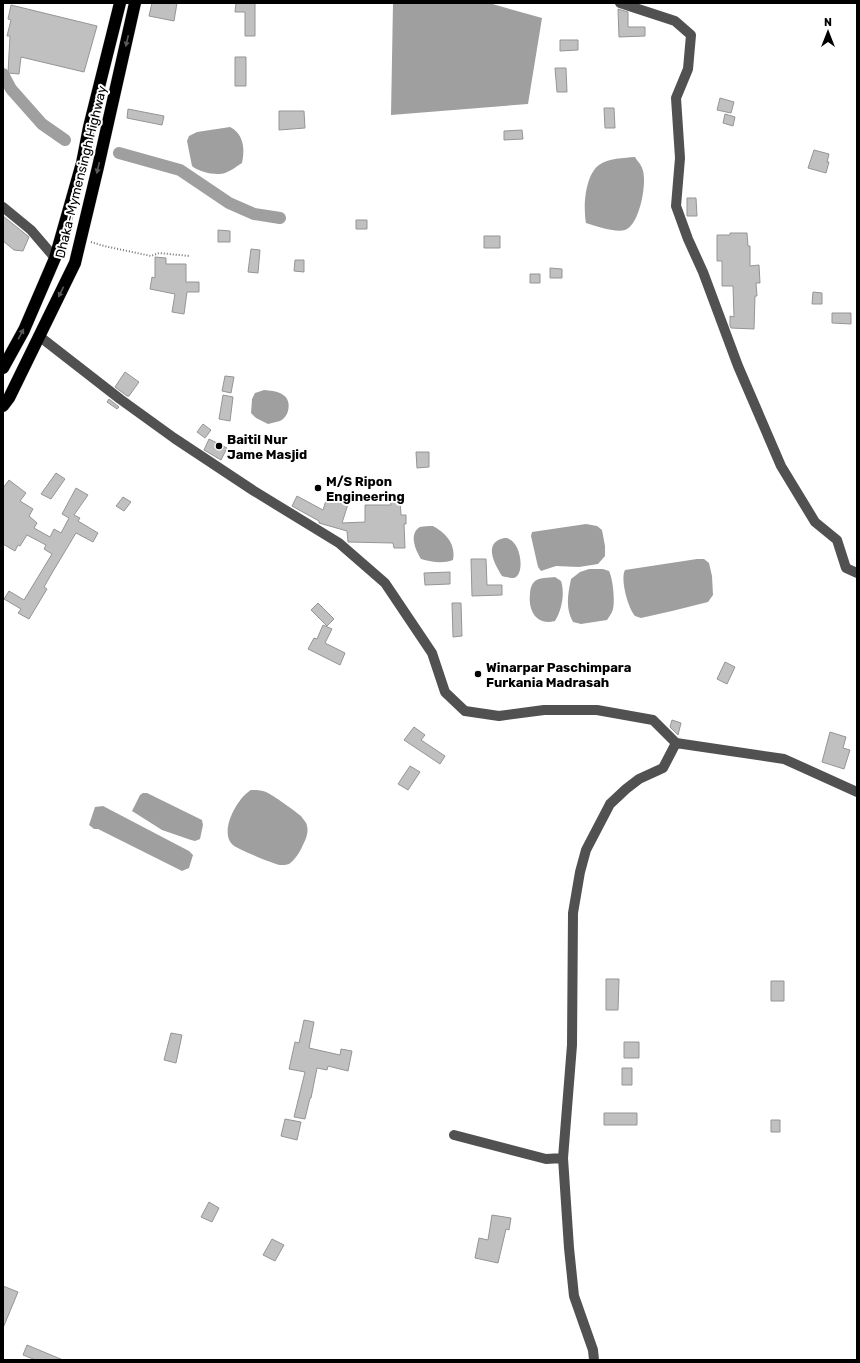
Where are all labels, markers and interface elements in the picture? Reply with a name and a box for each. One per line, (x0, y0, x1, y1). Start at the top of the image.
north arrow (808, 12, 848, 52)
text: N (824, 16, 832, 29)
one-way arrow (123, 35, 129, 47)
street label: Dhaka-Mymensingh Highway (52, 84, 111, 260)
one-way arrow (95, 162, 101, 174)
one-way arrow (58, 286, 64, 297)
one-way arrow (18, 328, 25, 340)
place label: Baitil Nur Jame Masjid (227, 432, 307, 462)
marker: Baitil Nur Jame Masjid (214, 441, 224, 451)
place label: M/S Ripon Engineering (326, 474, 405, 504)
marker: M/S Ripon Engineering (313, 483, 323, 493)
place label: Winarpar Paschimpara Furkania Madrasah (486, 660, 631, 690)
marker: Winarpar Paschimpara Furkania Madrasah (473, 669, 483, 679)

